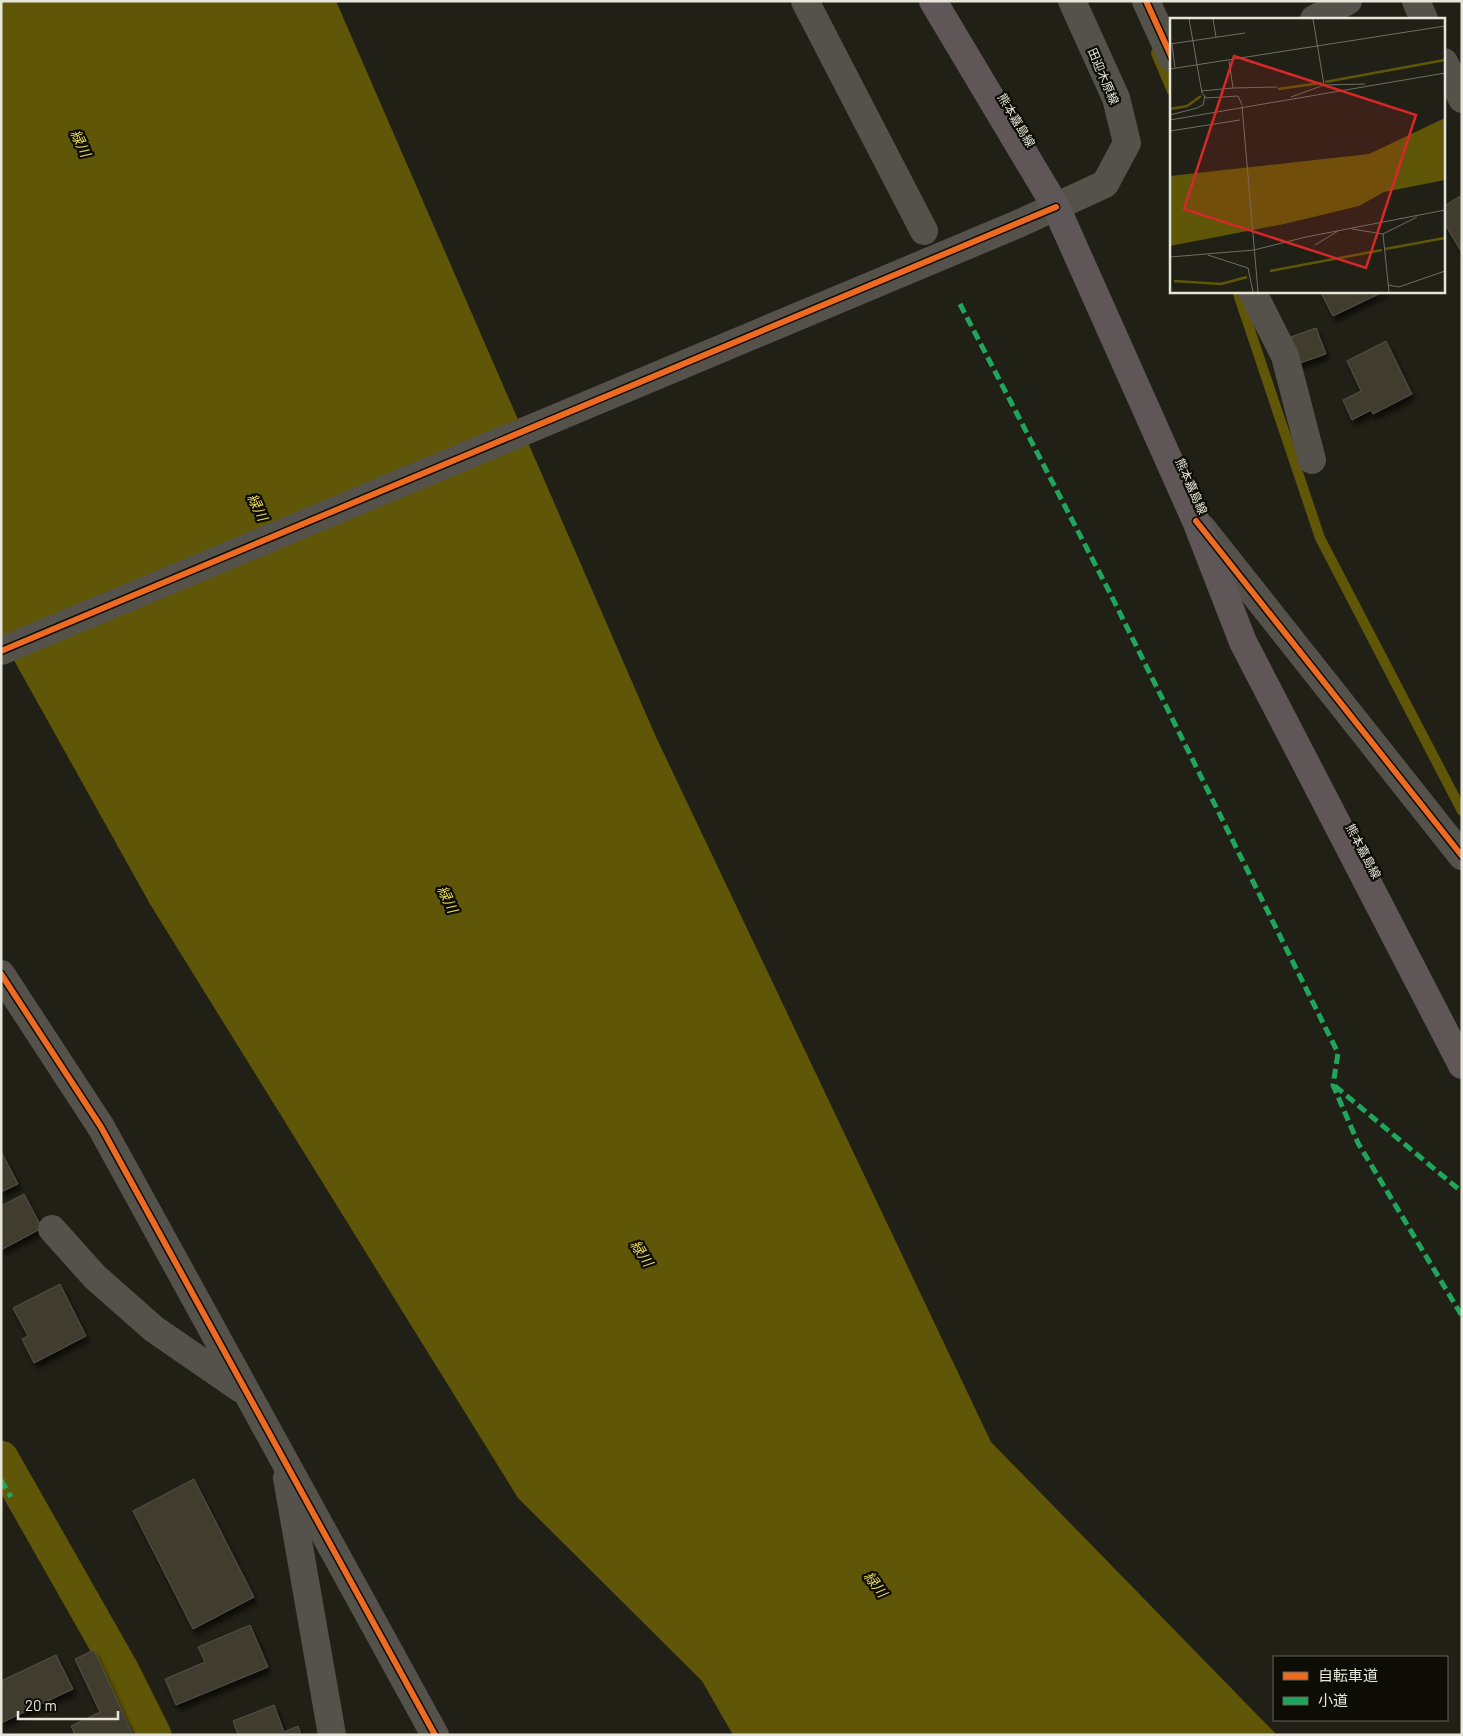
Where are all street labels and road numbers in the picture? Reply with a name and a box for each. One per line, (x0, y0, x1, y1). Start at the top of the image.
street label: 田迎木原線 (1086, 46, 1122, 106)
street label: 熊本嘉島線 (996, 91, 1038, 149)
street label: 熊本嘉島線 (1173, 456, 1211, 516)
street label: 熊本嘉島線 (1344, 821, 1384, 881)

